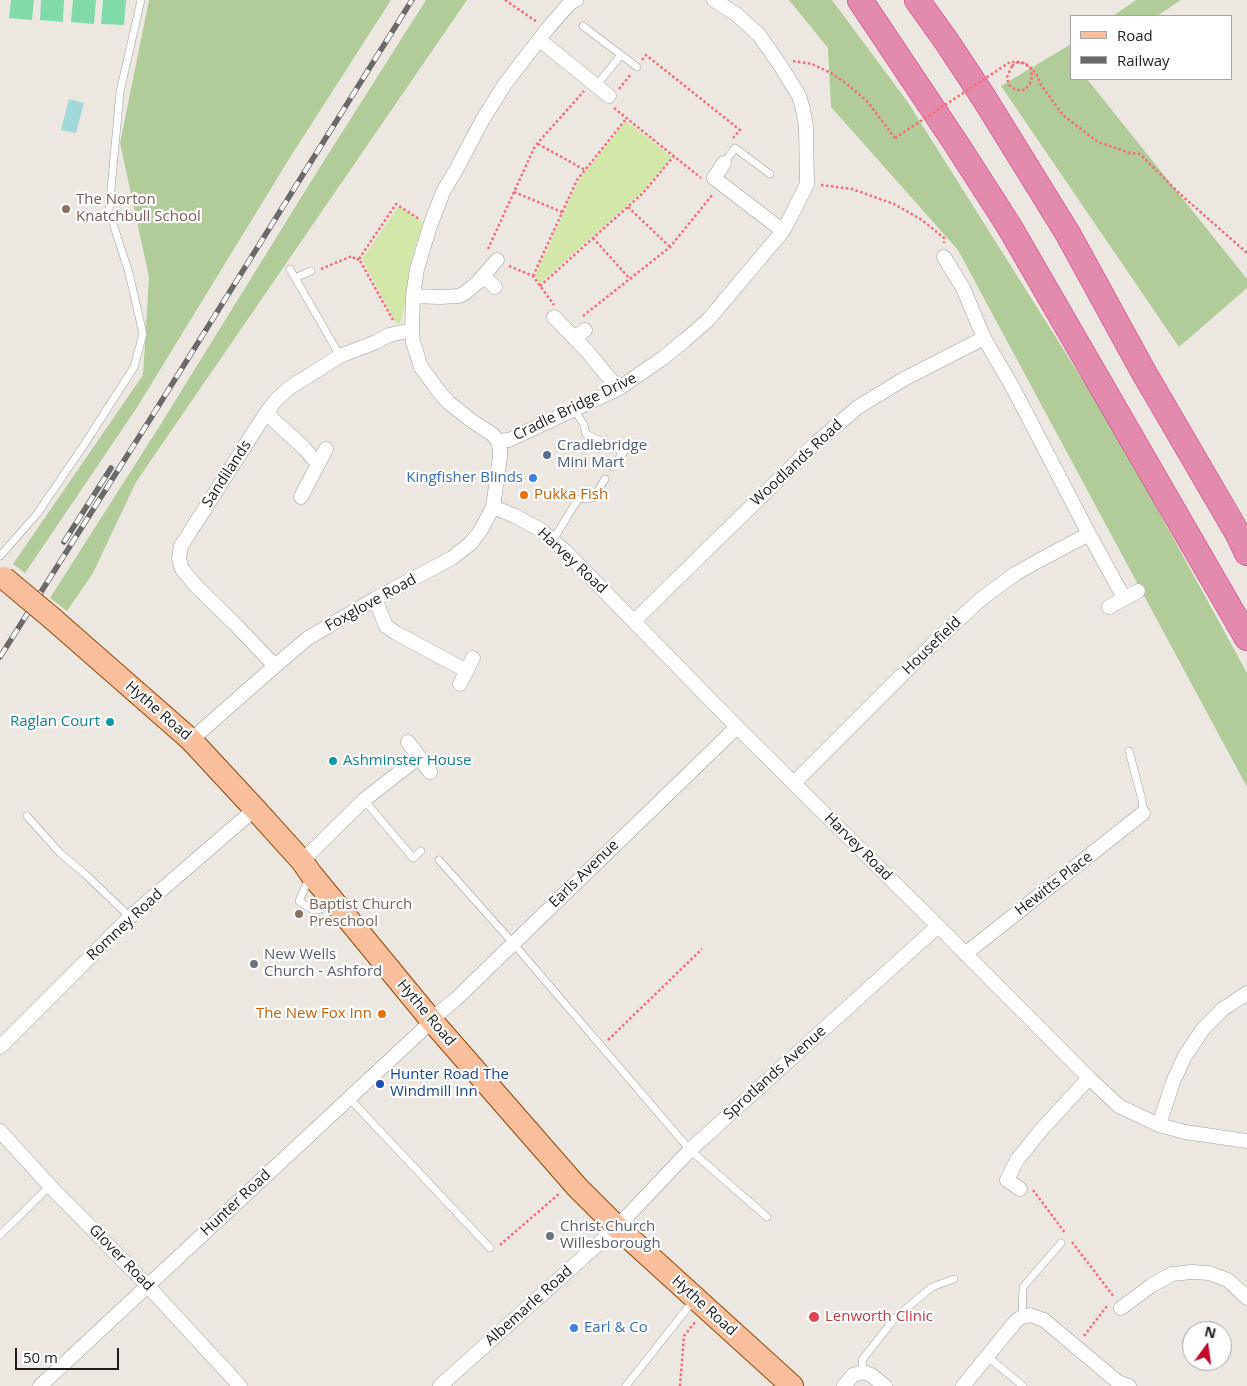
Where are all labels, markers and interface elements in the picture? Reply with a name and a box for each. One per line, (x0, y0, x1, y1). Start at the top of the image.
legend (1070, 15, 1232, 80)
text: Road (1117, 25, 1153, 45)
text: Railway (1117, 50, 1170, 70)
place label: The Norton Knatchbull School (76, 191, 201, 226)
marker: The Norton Knatchbull School (60, 203, 72, 215)
street label: Cradle Bridge Drive (510, 369, 640, 445)
street label: Woodlands Road (748, 416, 846, 510)
street label: Sandilands (199, 437, 255, 511)
place label: Cradlebridge Mini Mart (557, 437, 647, 472)
marker: Cradlebridge Mini Mart (541, 449, 553, 461)
place label: Kingfisher Blinds (406, 469, 523, 487)
marker: Kingfisher Blinds (527, 472, 539, 484)
place label: Pukka Fish (534, 486, 608, 504)
marker: Pukka Fish (518, 489, 530, 501)
street label: Harvey Road (533, 524, 611, 598)
street label: Foxglove Road (322, 571, 420, 635)
street label: Housefield (899, 613, 965, 679)
street label: Hythe Road (121, 678, 195, 744)
place label: Raglan Court (10, 713, 100, 731)
marker: Raglan Court (104, 716, 116, 728)
place label: Ashminster House (343, 752, 472, 770)
marker: Ashminster House (327, 755, 339, 767)
street label: Harvey Road (820, 809, 896, 885)
street label: Earls Avenue (545, 836, 623, 912)
street label: Hewitts Place (1012, 848, 1096, 920)
street label: Romney Road (83, 885, 167, 965)
place label: Baptist Church Preschool (309, 896, 412, 931)
marker: Baptist Church Preschool (293, 908, 305, 920)
place label: New Wells Church - Ashford (264, 946, 382, 981)
marker: New Wells Church - Ashford (248, 958, 260, 970)
street label: Hythe Road (393, 976, 459, 1050)
place label: The New Fox Inn (256, 1005, 372, 1023)
marker: The New Fox Inn (376, 1008, 388, 1020)
street label: Sprotlands Avenue (720, 1022, 830, 1124)
place label: Hunter Road The Windmill Inn (390, 1066, 509, 1101)
marker: Hunter Road The Windmill Inn (374, 1078, 386, 1090)
street label: Hunter Road (197, 1166, 275, 1240)
place label: Christ Church Willesborough (560, 1218, 661, 1253)
street label: Glover Road (85, 1221, 157, 1295)
marker: Christ Church Willesborough (544, 1230, 556, 1242)
street label: Albemarle Road (482, 1262, 576, 1350)
street label: Hythe Road (668, 1272, 740, 1340)
place label: Lenworth Clinic (825, 1308, 933, 1326)
marker: Lenworth Clinic (807, 1310, 821, 1324)
place label: Earl & Co (584, 1319, 648, 1337)
north arrow (1182, 1321, 1232, 1371)
text: N (1203, 1321, 1218, 1343)
marker: Earl & Co (568, 1322, 580, 1334)
scale bar (18, 1338, 121, 1370)
text: 50 m (23, 1347, 58, 1367)

